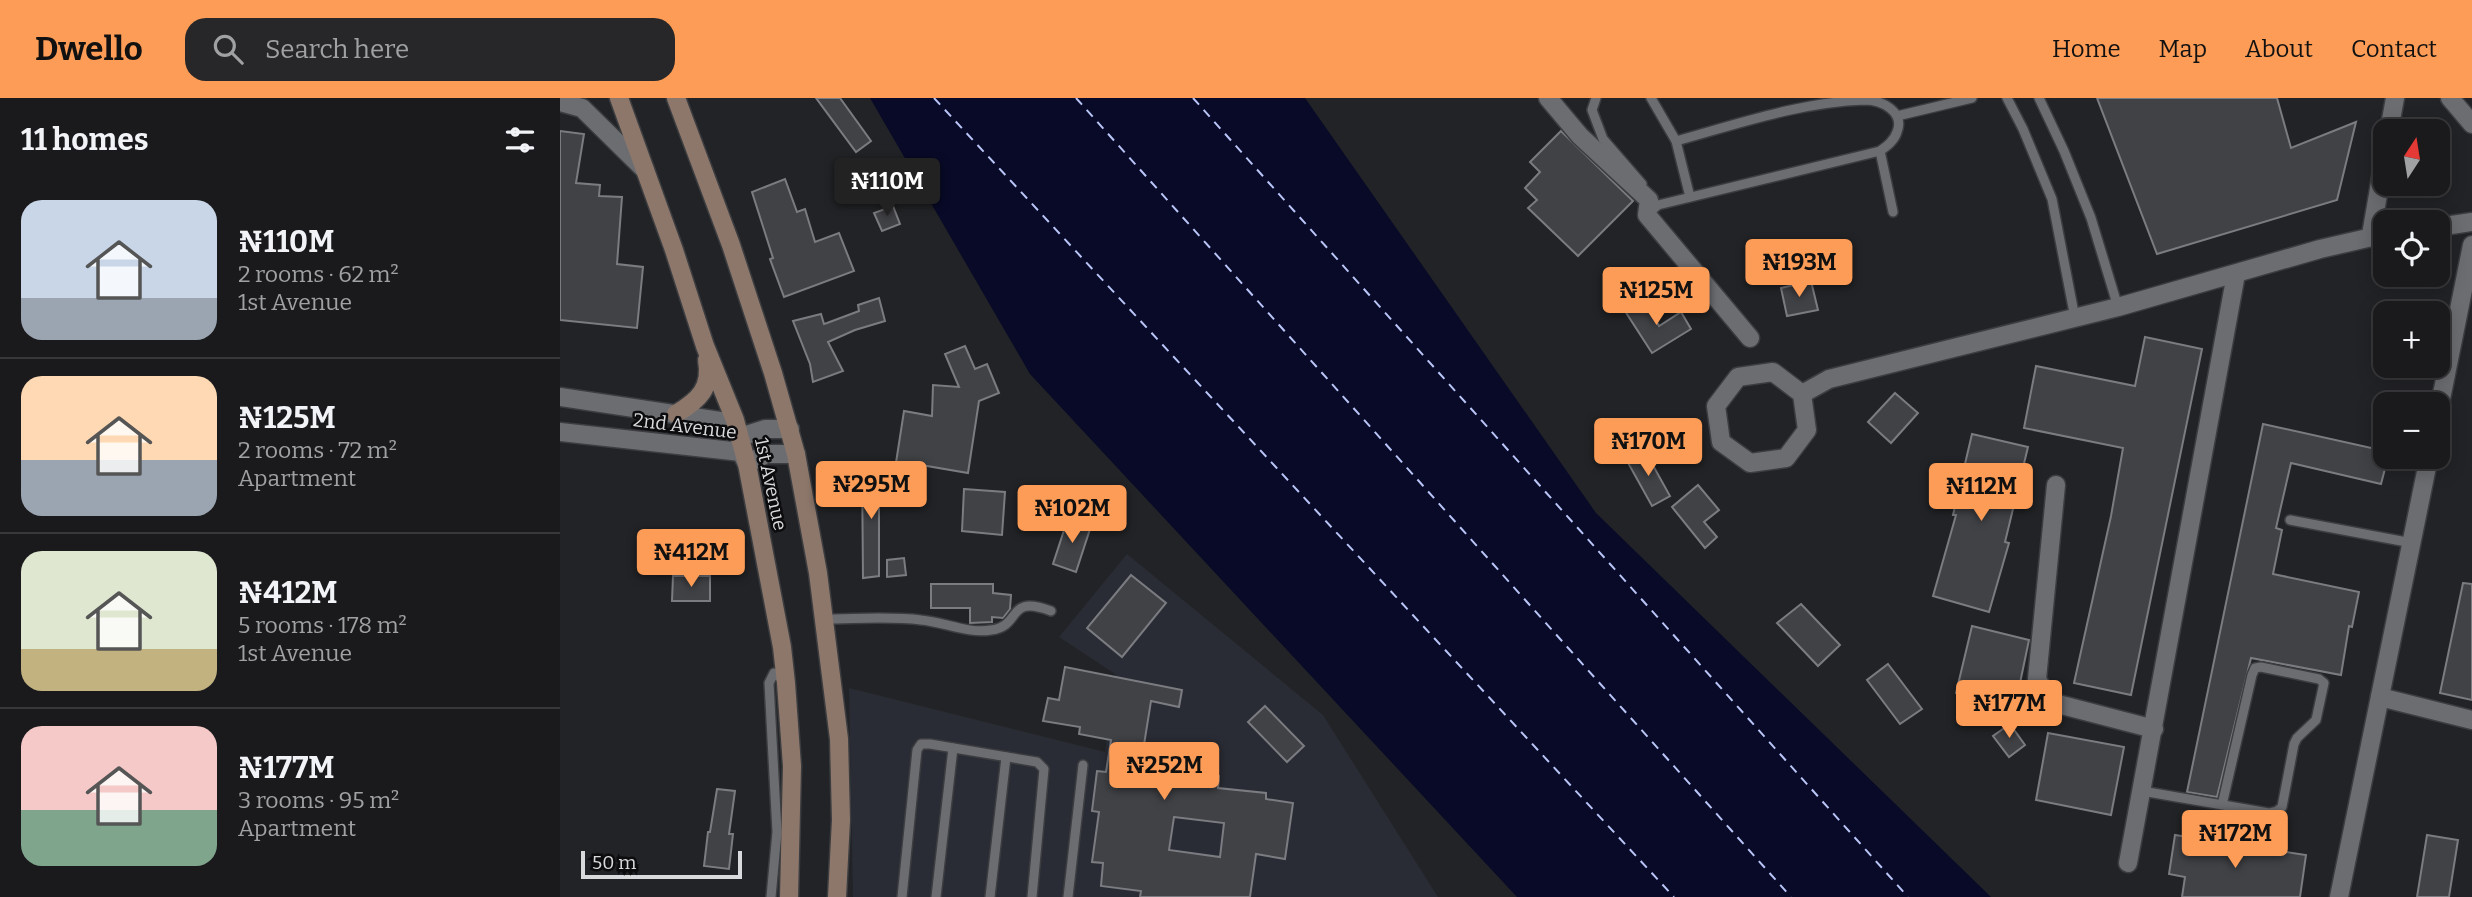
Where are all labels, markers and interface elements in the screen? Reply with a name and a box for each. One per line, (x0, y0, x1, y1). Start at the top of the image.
search box (185, 18, 675, 81)
text: Dwello (35, 29, 143, 69)
icon: search (209, 30, 247, 68)
text: Search here (265, 34, 409, 65)
text: Home (2052, 35, 2121, 63)
text: Map (2159, 35, 2207, 63)
text: About (2245, 35, 2313, 63)
text: Contact (2351, 35, 2437, 63)
north arrow (2373, 119, 2450, 196)
map controls (2373, 119, 2450, 469)
icon: filters (501, 121, 539, 159)
text: 11 homes (21, 122, 149, 158)
pin: ₦110M (838, 158, 936, 218)
text: ₦110M (850, 167, 924, 195)
button: locate (2373, 210, 2450, 287)
text: ₦110M (238, 224, 334, 260)
icon: home (77, 228, 161, 312)
pin: ₦193M (1750, 240, 1848, 299)
text: ₦193M (1761, 248, 1837, 276)
text: 2 rooms · 62 m² (238, 260, 399, 288)
pin: ₦125M (1607, 268, 1705, 327)
text: ₦125M (1619, 276, 1693, 304)
text: 1st Avenue (238, 288, 352, 316)
button: + (2373, 301, 2450, 378)
button: − (2373, 392, 2450, 469)
text: ₦125M (238, 400, 336, 436)
icon: home (77, 404, 161, 488)
street label: 2nd Avenue (632, 408, 738, 444)
pin: ₦170M (1599, 418, 1697, 478)
text: ₦170M (1610, 427, 1686, 455)
street label: 1st Avenue (750, 435, 792, 533)
text: 2 rooms · 72 m² (238, 436, 397, 464)
pin: ₦295M (822, 462, 920, 521)
text: Apartment (238, 464, 356, 492)
pin: ₦112M (1932, 464, 2030, 523)
text: ₦295M (832, 470, 910, 498)
text: ₦112M (1945, 472, 2017, 500)
pin: ₦102M (1023, 486, 1121, 545)
text: ₦102M (1034, 494, 1110, 522)
pin: ₦412M (642, 530, 740, 589)
text: ₦412M (653, 538, 729, 566)
text: ₦412M (238, 575, 337, 611)
icon: home (77, 579, 161, 663)
text: 5 rooms · 178 m² (238, 611, 407, 639)
text: 1st Avenue (238, 639, 352, 667)
pin: ₦177M (1960, 680, 2058, 740)
text: ₦177M (1972, 689, 2046, 717)
pin: ₦252M (1115, 742, 1213, 802)
text: ₦177M (238, 750, 335, 786)
text: ₦252M (1125, 751, 1203, 779)
icon: home (77, 754, 161, 838)
text: 3 rooms · 95 m² (238, 786, 399, 814)
pin: ₦172M (2186, 810, 2284, 870)
text: Apartment (238, 814, 356, 842)
text: ₦172M (2198, 819, 2272, 847)
scale bar (581, 848, 742, 880)
text: 50 m (592, 851, 636, 874)

